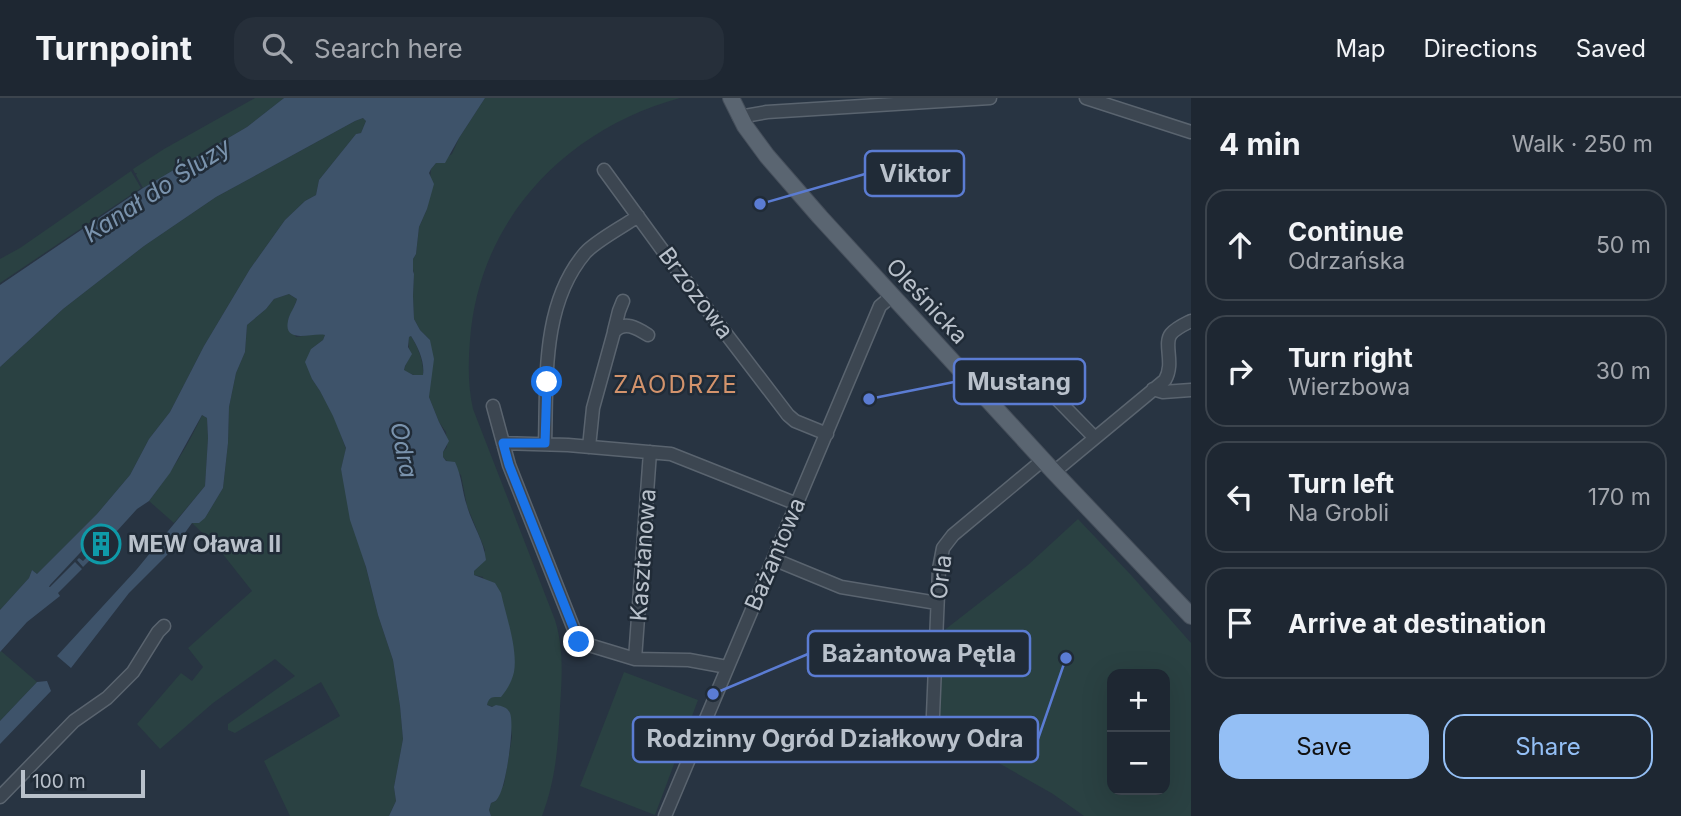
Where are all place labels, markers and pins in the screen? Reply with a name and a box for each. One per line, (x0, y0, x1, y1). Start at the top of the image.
callout: Viktor (865, 151, 964, 196)
callout: Mustang (954, 359, 1085, 404)
building icon: MEW Oława II (80, 523, 122, 565)
place label: MEW Oława II (128, 530, 281, 558)
callout: Bażantowa Pętla (808, 631, 1030, 676)
callout: Rodzinny Ogród Działkowy Odra (633, 717, 1038, 762)

